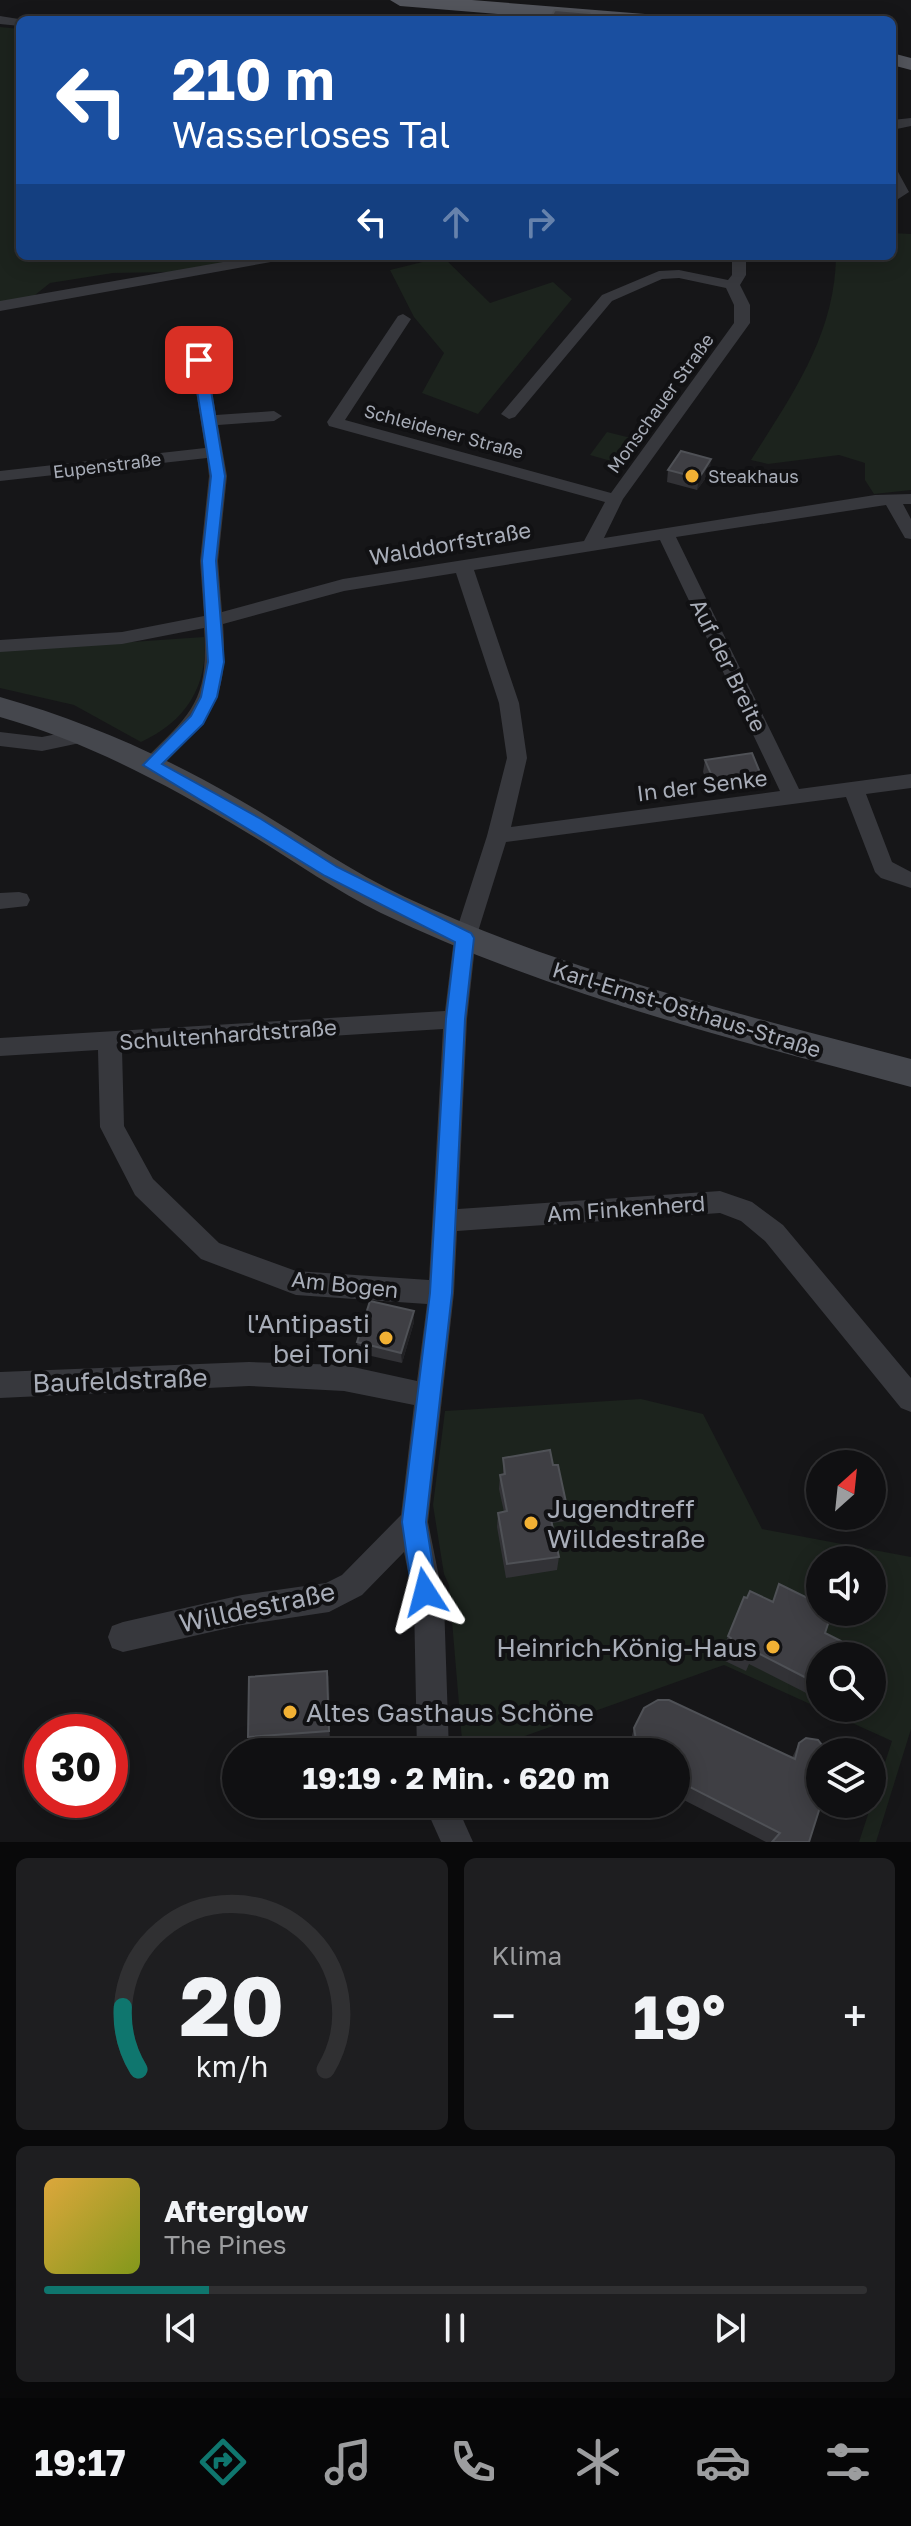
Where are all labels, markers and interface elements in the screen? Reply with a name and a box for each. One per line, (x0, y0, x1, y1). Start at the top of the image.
text: 210 m (172, 45, 334, 112)
icon: left (40, 48, 144, 152)
text: Wasserloses Tal (172, 113, 450, 156)
icon: left (350, 200, 394, 244)
icon: ahead (434, 200, 478, 244)
icon: right (518, 200, 562, 244)
pin (165, 326, 233, 394)
street label: Monschauer Straße (602, 329, 718, 477)
icon: arrive (177, 338, 221, 382)
street label: Schleidener Straße (362, 399, 526, 463)
street label: Eupenstraße (52, 447, 162, 483)
place label: Steakhaus (708, 465, 799, 487)
marker: Steakhaus (683, 467, 701, 485)
street label: Walddorfstraße (367, 516, 533, 570)
street label: Auf der Breite (685, 594, 773, 736)
street label: In der Senke (635, 764, 769, 806)
street label: Karl-Ernst-Osthaus-Straße (550, 955, 824, 1063)
street label: Schultenhardtstraße (118, 1013, 338, 1055)
street label: Am Finkenherd (546, 1189, 706, 1227)
street label: Am Bogen (290, 1265, 400, 1303)
place label: l'Antipasti bei Toni (247, 1308, 370, 1369)
marker: l'Antipasti bei Toni (377, 1329, 395, 1347)
street label: Baufeldstraße (32, 1361, 208, 1399)
north arrow (806, 1450, 886, 1530)
map controls (806, 1450, 886, 1818)
place label: Jugendtreff Willdestraße (547, 1493, 705, 1554)
marker: Jugendtreff Willdestraße (522, 1514, 540, 1532)
button: sound (806, 1546, 886, 1626)
position arrow (383, 1550, 467, 1634)
street label: Willdestraße (176, 1575, 338, 1639)
place label: Heinrich-König-Haus (496, 1632, 757, 1663)
marker: Heinrich-König-Haus (764, 1638, 782, 1656)
button: search (806, 1642, 886, 1722)
place label: Altes Gasthaus Schöne (306, 1697, 594, 1728)
marker: Altes Gasthaus Schöne (281, 1703, 299, 1721)
speed limit sign: 30 (24, 1714, 128, 1818)
button: layers (806, 1738, 886, 1818)
text: 19:19 · 2 Min. · 620 m (303, 1760, 609, 1796)
text: Klima (492, 1940, 562, 1971)
text: 20 (179, 1954, 284, 2054)
text: 19° (633, 1980, 725, 2052)
text: − (492, 1989, 516, 2042)
text: + (843, 1989, 867, 2042)
text: km/h (195, 2049, 268, 2083)
text: Afterglow (164, 2193, 308, 2229)
text: The Pines (164, 2229, 287, 2260)
icon: previous (159, 2306, 203, 2350)
icon: pause (433, 2306, 477, 2350)
icon: next (708, 2306, 752, 2350)
icon: directions (195, 2434, 251, 2490)
icon: music (320, 2434, 376, 2490)
icon: phone (445, 2434, 501, 2490)
icon: climate (570, 2434, 626, 2490)
icon: car (695, 2434, 751, 2490)
icon: filters (820, 2434, 876, 2490)
text: 19:17 (35, 2441, 126, 2484)

